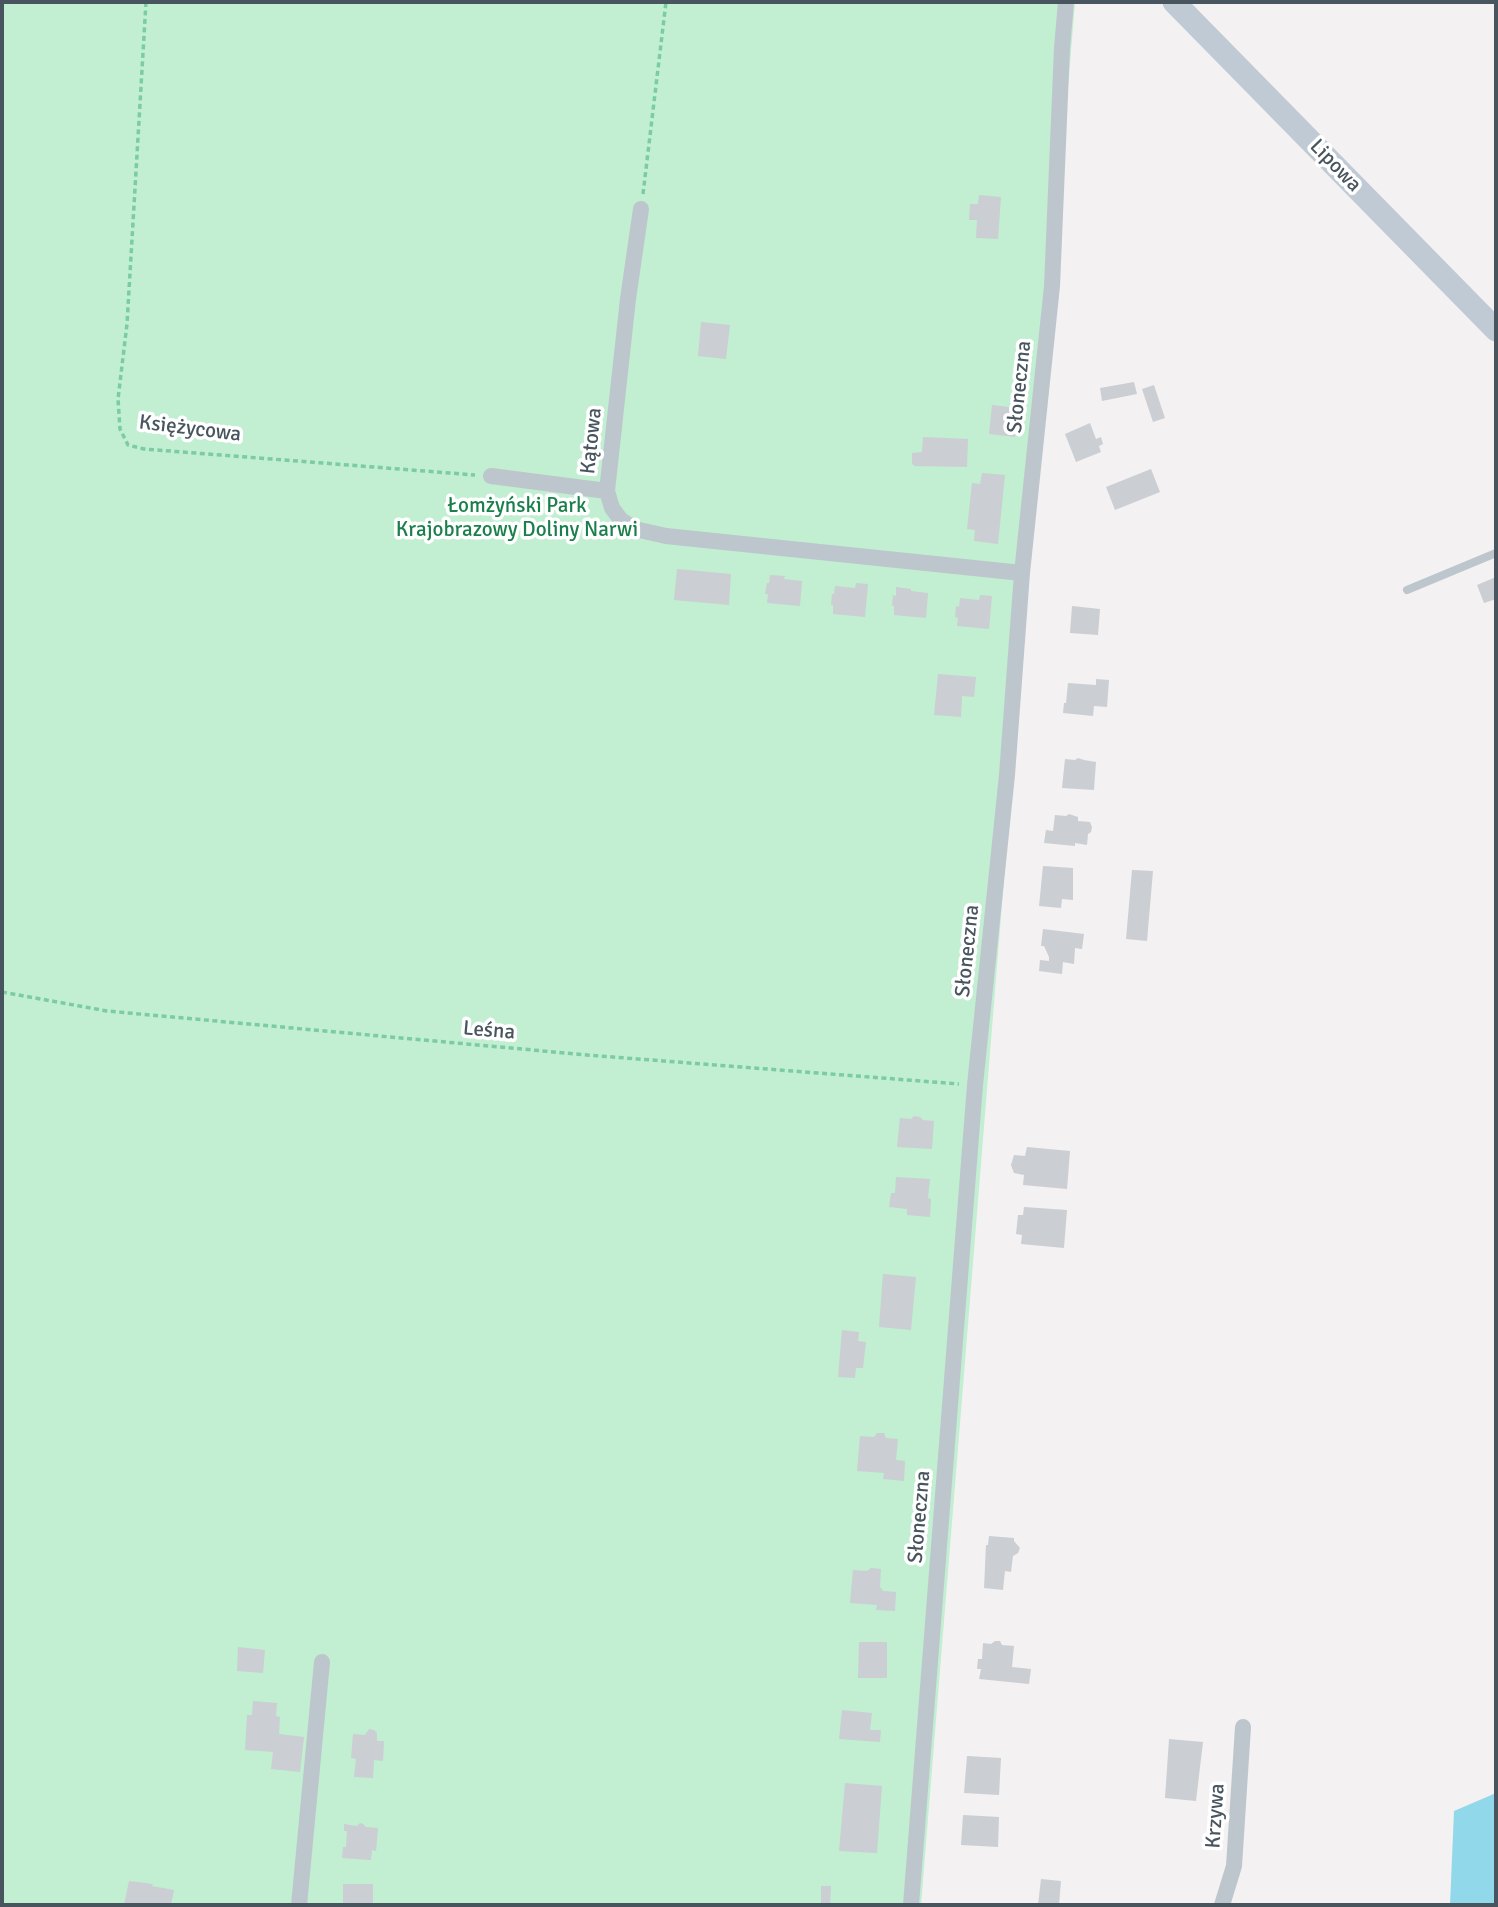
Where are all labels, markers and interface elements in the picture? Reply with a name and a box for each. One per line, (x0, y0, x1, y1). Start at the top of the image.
street label: Lipowa (1304, 134, 1366, 198)
street label: Słoneczna (1003, 339, 1037, 435)
street label: Kątowa (576, 407, 608, 475)
street label: Księżycowa (137, 410, 243, 448)
park label: Łomżyński Park Krajobrazowy Doliny Narwi (396, 493, 638, 543)
street label: Słoneczna (951, 903, 985, 999)
street label: Leśna (462, 1016, 516, 1046)
street label: Słoneczna (903, 1470, 937, 1564)
street label: Krzywa (1201, 1783, 1231, 1849)

